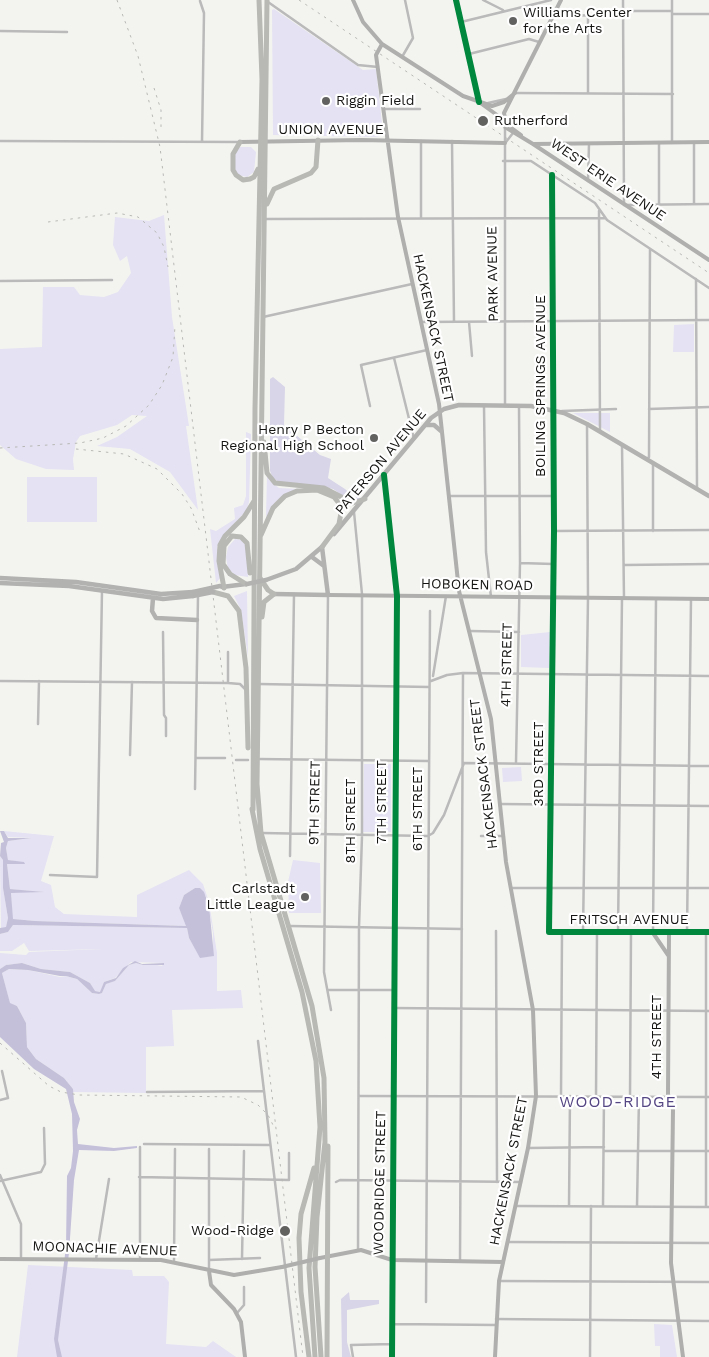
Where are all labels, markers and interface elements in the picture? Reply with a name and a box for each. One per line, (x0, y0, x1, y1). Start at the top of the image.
place label: Williams Center for the Arts (523, 5, 632, 38)
marker: Williams Center for the Arts (507, 15, 519, 27)
place label: Riggin Field (336, 93, 414, 109)
marker: Riggin Field (320, 95, 332, 107)
place label: Rutherford (494, 113, 568, 129)
marker: Rutherford (476, 114, 490, 128)
street label: UNION AVENUE (278, 122, 384, 138)
street label: WEST ERIE AVENUE (547, 135, 669, 225)
street label: PARK AVENUE (484, 226, 502, 322)
street label: HACKENSACK STREET (409, 252, 457, 404)
street label: BOILING SPRINGS AVENUE (533, 295, 549, 477)
street label: PATERSON AVENUE (332, 406, 430, 518)
place label: Henry P Becton Regional High School (220, 422, 364, 454)
marker: Henry P Becton Regional High School (368, 432, 380, 444)
street label: HOBOKEN ROAD (421, 576, 533, 594)
street label: 4TH STREET (498, 623, 516, 707)
street label: HACKENSACK STREET (466, 698, 502, 850)
street label: 3RD STREET (531, 722, 547, 806)
street label: 7TH STREET (374, 760, 390, 844)
street label: 9TH STREET (306, 761, 324, 845)
street label: 6TH STREET (410, 767, 426, 851)
street label: 8TH STREET (343, 779, 359, 863)
place label: Carlstadt Little League (207, 881, 295, 914)
marker: Carlstadt Little League (299, 891, 311, 903)
street label: FRITSCH AVENUE (569, 912, 689, 928)
street label: 4TH STREET (649, 995, 665, 1079)
district label: WOOD-RIDGE (558, 1092, 678, 1112)
street label: HACKENSACK STREET (486, 1095, 532, 1247)
street label: WOODRIDGE STREET (370, 1111, 390, 1255)
place label: Wood-Ridge (191, 1223, 274, 1239)
marker: Wood-Ridge (278, 1224, 292, 1238)
street label: MOONACHIE AVENUE (32, 1238, 178, 1260)

